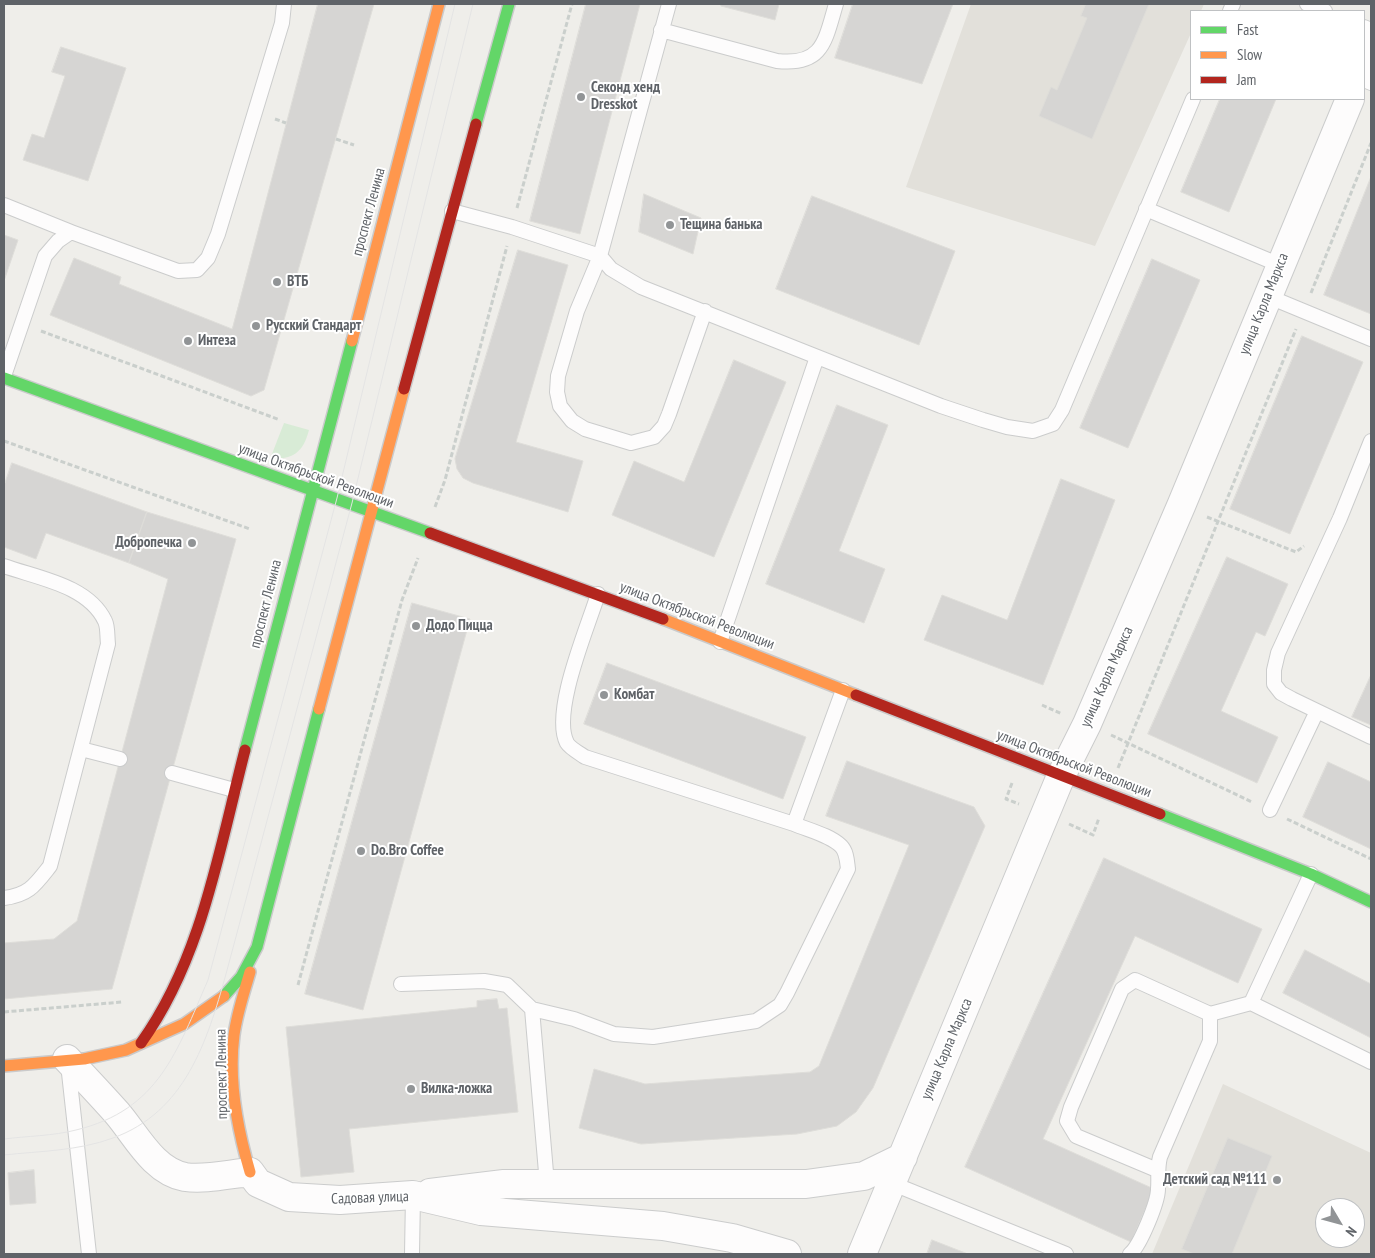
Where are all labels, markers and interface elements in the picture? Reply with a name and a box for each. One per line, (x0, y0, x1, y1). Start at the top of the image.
legend (1190, 10, 1365, 100)
text: Fast (1237, 20, 1258, 39)
text: Slow (1237, 45, 1262, 64)
text: Jam (1237, 70, 1256, 89)
place label: Секонд хенд Dresskot (591, 79, 660, 114)
marker: Секонд хенд Dresskot (575, 91, 587, 103)
street label: проспект Ленина (349, 166, 389, 258)
place label: Тещина банька (680, 216, 762, 234)
marker: Тещина банька (664, 219, 676, 231)
street label: улица Карла Маркса (1235, 250, 1293, 358)
place label: ВТБ (287, 273, 308, 291)
marker: ВТБ (271, 276, 283, 288)
place label: Русский Стандарт (266, 317, 361, 335)
marker: Русский Стандарт (250, 320, 262, 332)
place label: Интеза (198, 332, 236, 350)
marker: Интеза (182, 335, 194, 347)
street label: улица Октябрьской Революции (236, 439, 396, 513)
place label: Добропечка (115, 534, 182, 552)
marker: Добропечка (186, 537, 198, 549)
street label: проспект Ленина (246, 558, 286, 650)
street label: улица Октябрьской Революции (617, 578, 777, 654)
place label: Додо Пицца (426, 617, 493, 635)
marker: Додо Пицца (410, 620, 422, 632)
street label: улица Карла Маркса (1077, 624, 1137, 730)
place label: Комбат (614, 686, 654, 704)
marker: Комбат (598, 689, 610, 701)
street label: улица Октябрьской Революции (994, 726, 1154, 802)
place label: Do.Bro Coffee (371, 842, 444, 860)
marker: Do.Bro Coffee (355, 845, 367, 857)
street label: улица Карла Маркса (918, 996, 976, 1102)
street label: проспект Ленина (212, 1029, 232, 1119)
place label: Вилка-ложка (421, 1080, 492, 1098)
marker: Вилка-ложка (405, 1083, 417, 1095)
place label: Детский сад №111 (1163, 1171, 1267, 1189)
marker: Детский сад №111 (1271, 1174, 1283, 1186)
street label: Садовая улица (331, 1188, 409, 1208)
north arrow (1315, 1198, 1365, 1248)
text: N (1342, 1223, 1361, 1240)

